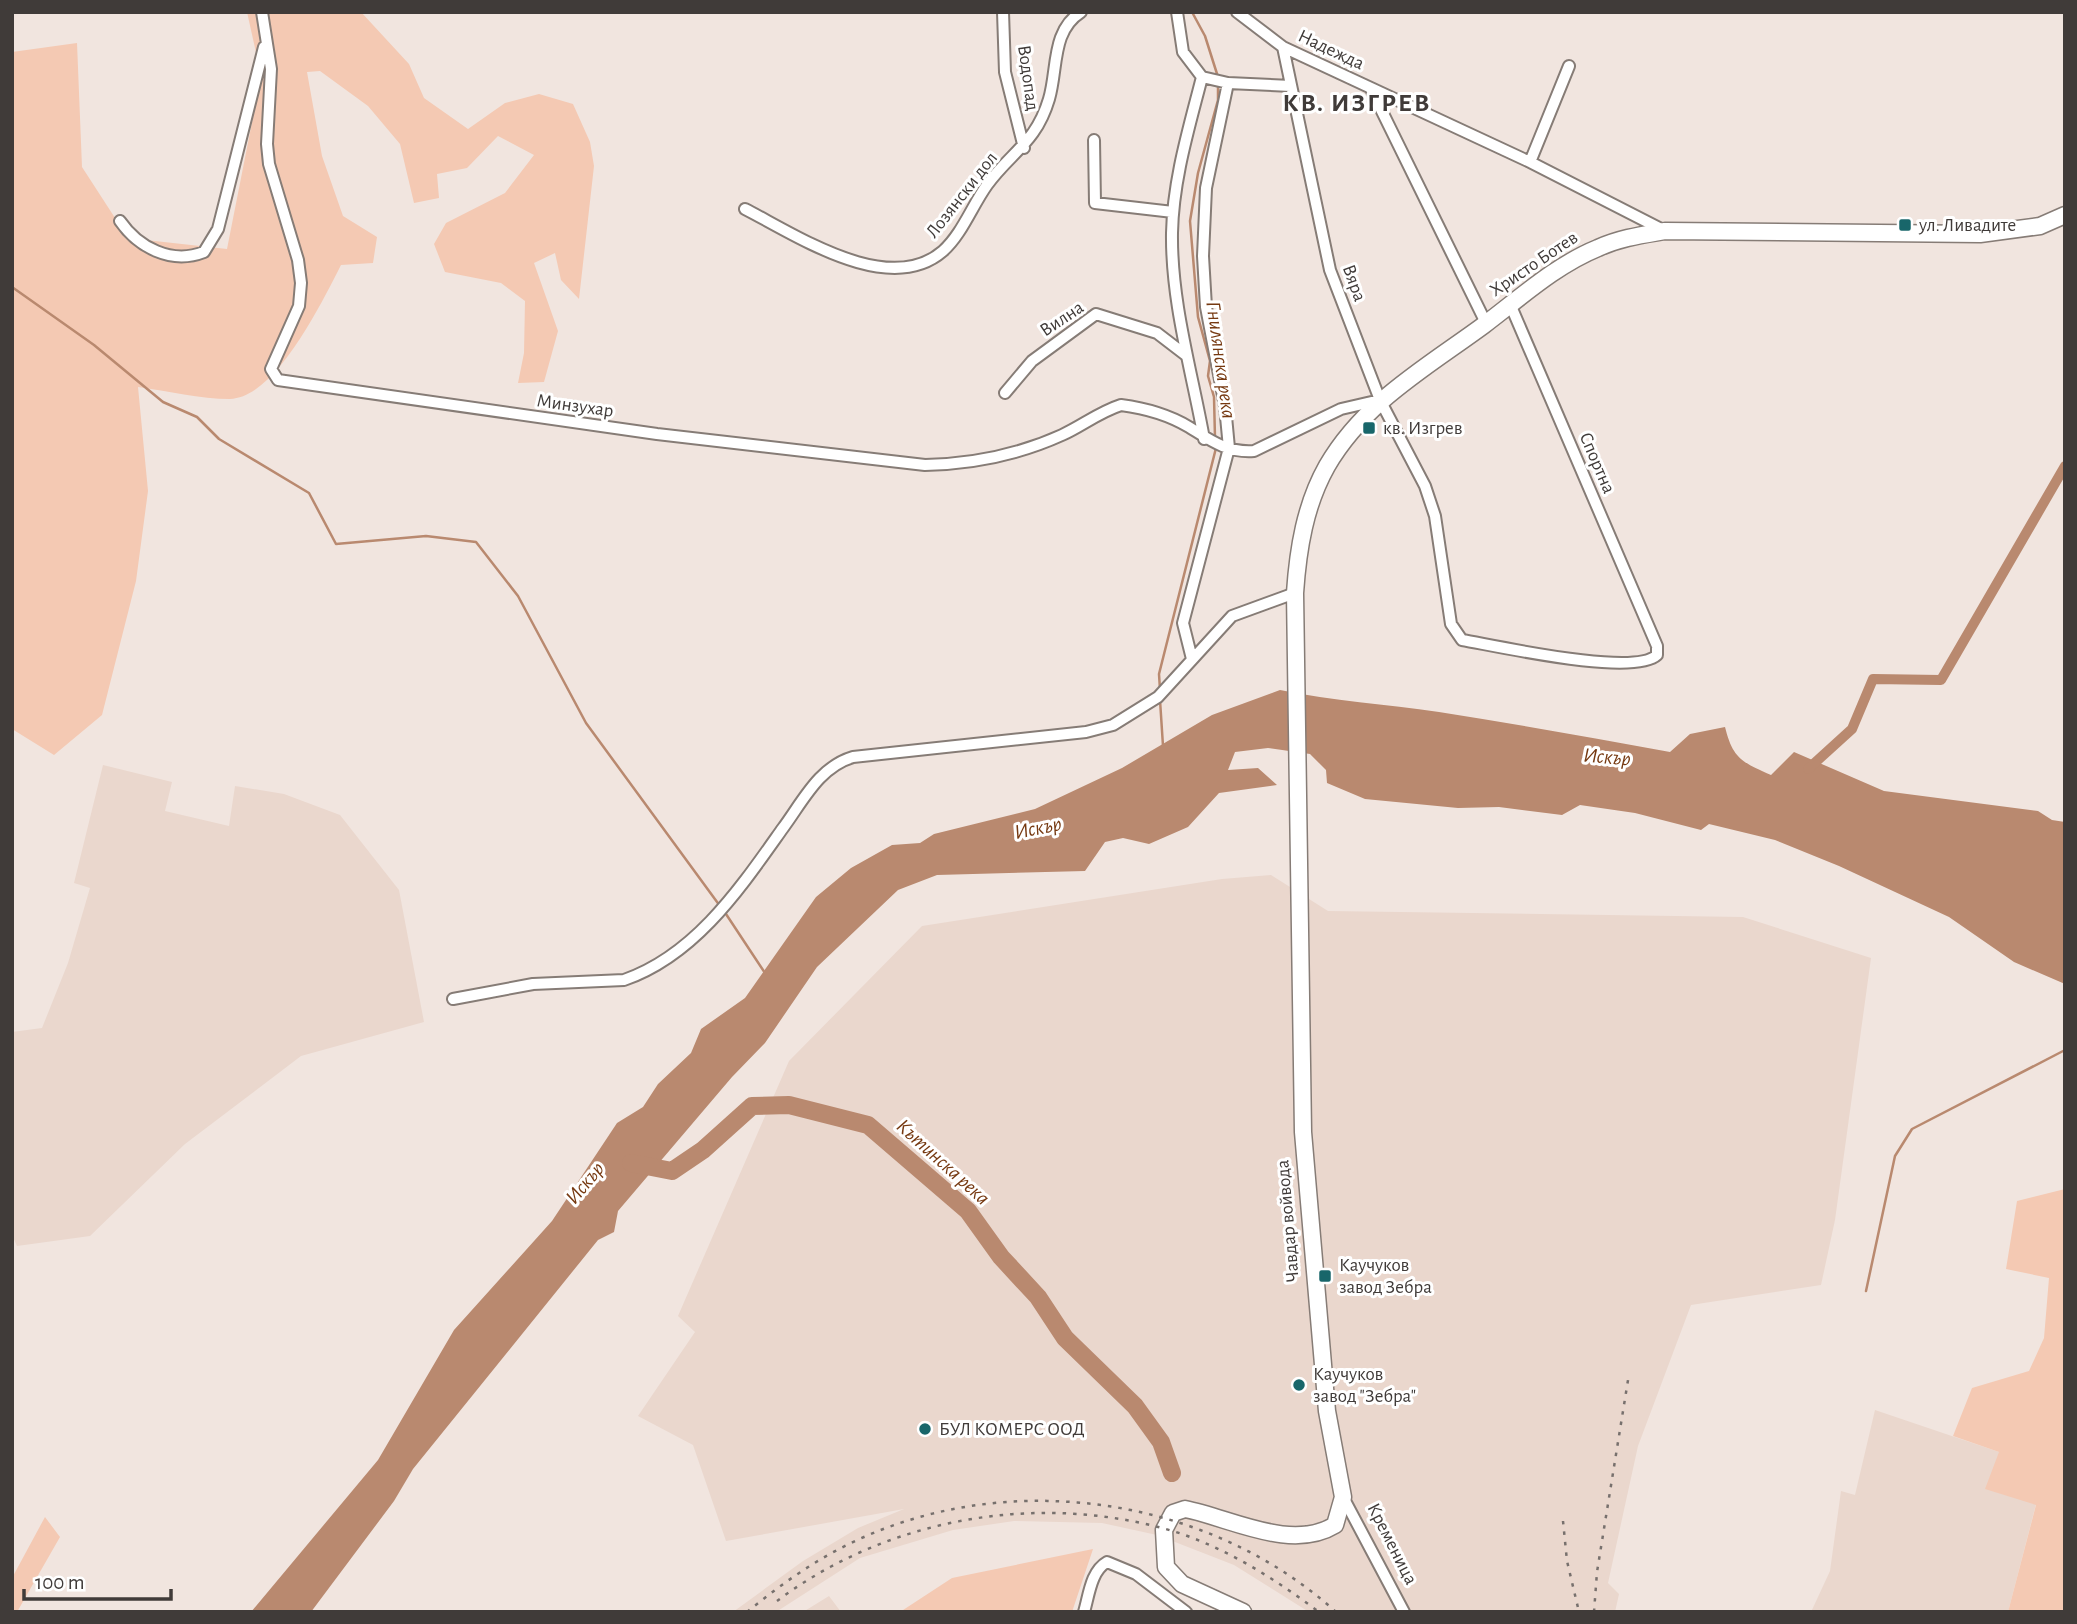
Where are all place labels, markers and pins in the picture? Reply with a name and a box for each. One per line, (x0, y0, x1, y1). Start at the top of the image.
place label: ул. Ливадите (1918, 216, 2016, 235)
marker: ул. Ливадите (1897, 217, 1913, 233)
place label: кв. Изгрев (1383, 419, 1463, 438)
marker: кв. Изгрев (1361, 420, 1377, 436)
place label: Каучуков завод Зебра (1339, 1256, 1432, 1297)
marker: Каучуков завод Зебра (1317, 1268, 1333, 1284)
place label: Каучуков завод "Зебра" (1313, 1365, 1416, 1406)
marker: Каучуков завод "Зебра" (1291, 1377, 1307, 1393)
place label: БУЛ КОМЕРС ООД (939, 1420, 1085, 1439)
marker: БУЛ КОМЕРС ООД (917, 1421, 933, 1437)

